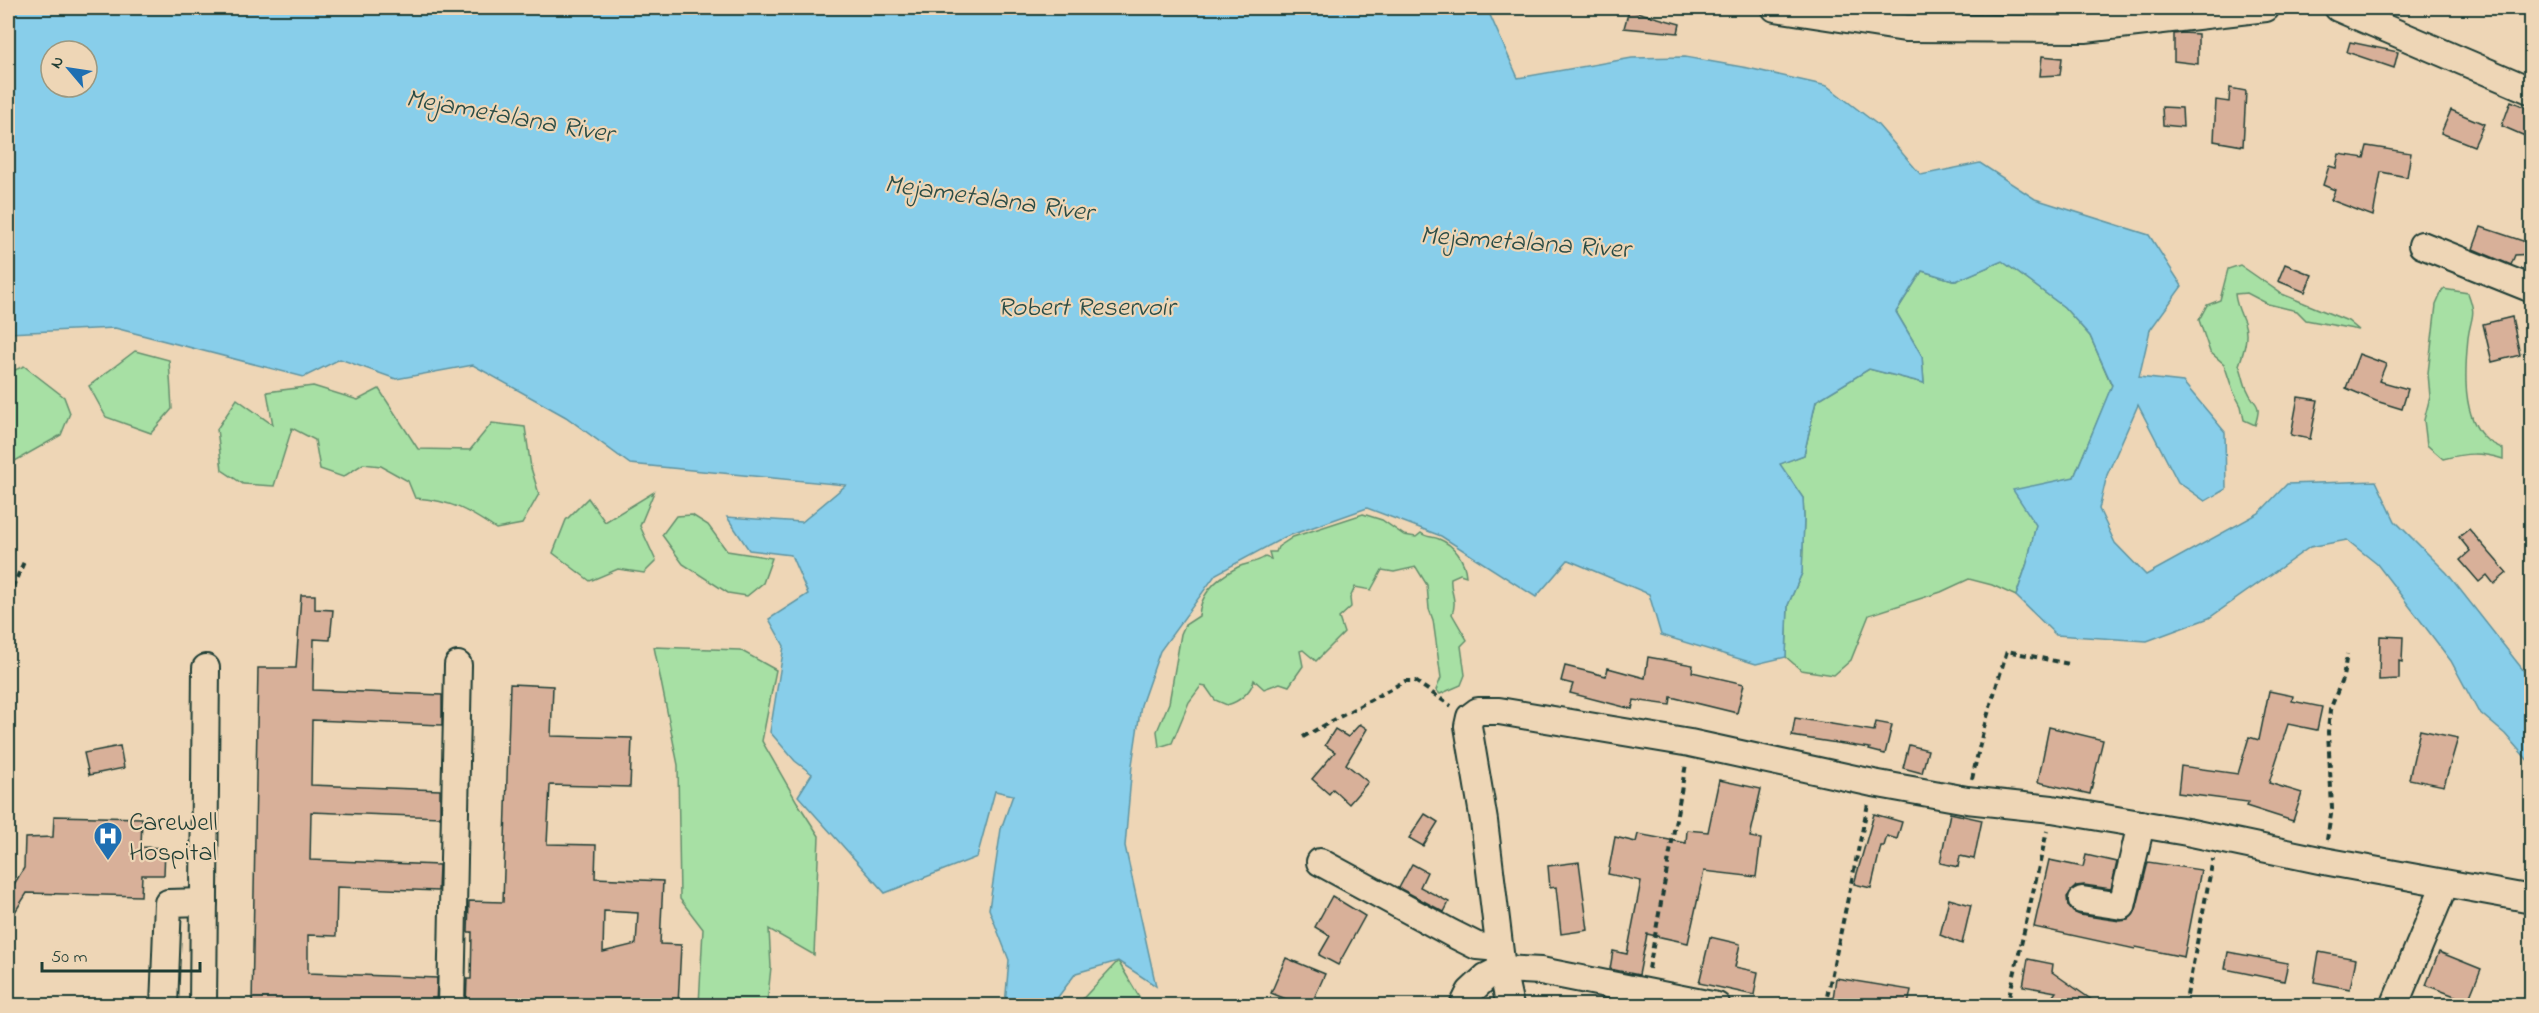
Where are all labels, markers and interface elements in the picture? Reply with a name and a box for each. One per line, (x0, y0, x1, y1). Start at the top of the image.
north arrow (39, 39, 99, 99)
text: N (45, 52, 71, 73)
water label: Mejametalana River (403, 80, 620, 156)
water label: Mejametalana River (882, 166, 1099, 234)
water label: Mejametalana River (1419, 217, 1635, 271)
water label: Robert Reservoir (997, 289, 1178, 328)
place label: CareWell Hospital (129, 805, 218, 873)
hospital icon: CareWell Hospital (92, 820, 124, 862)
scale bar (42, 935, 200, 973)
text: 50 m (51, 945, 88, 971)

